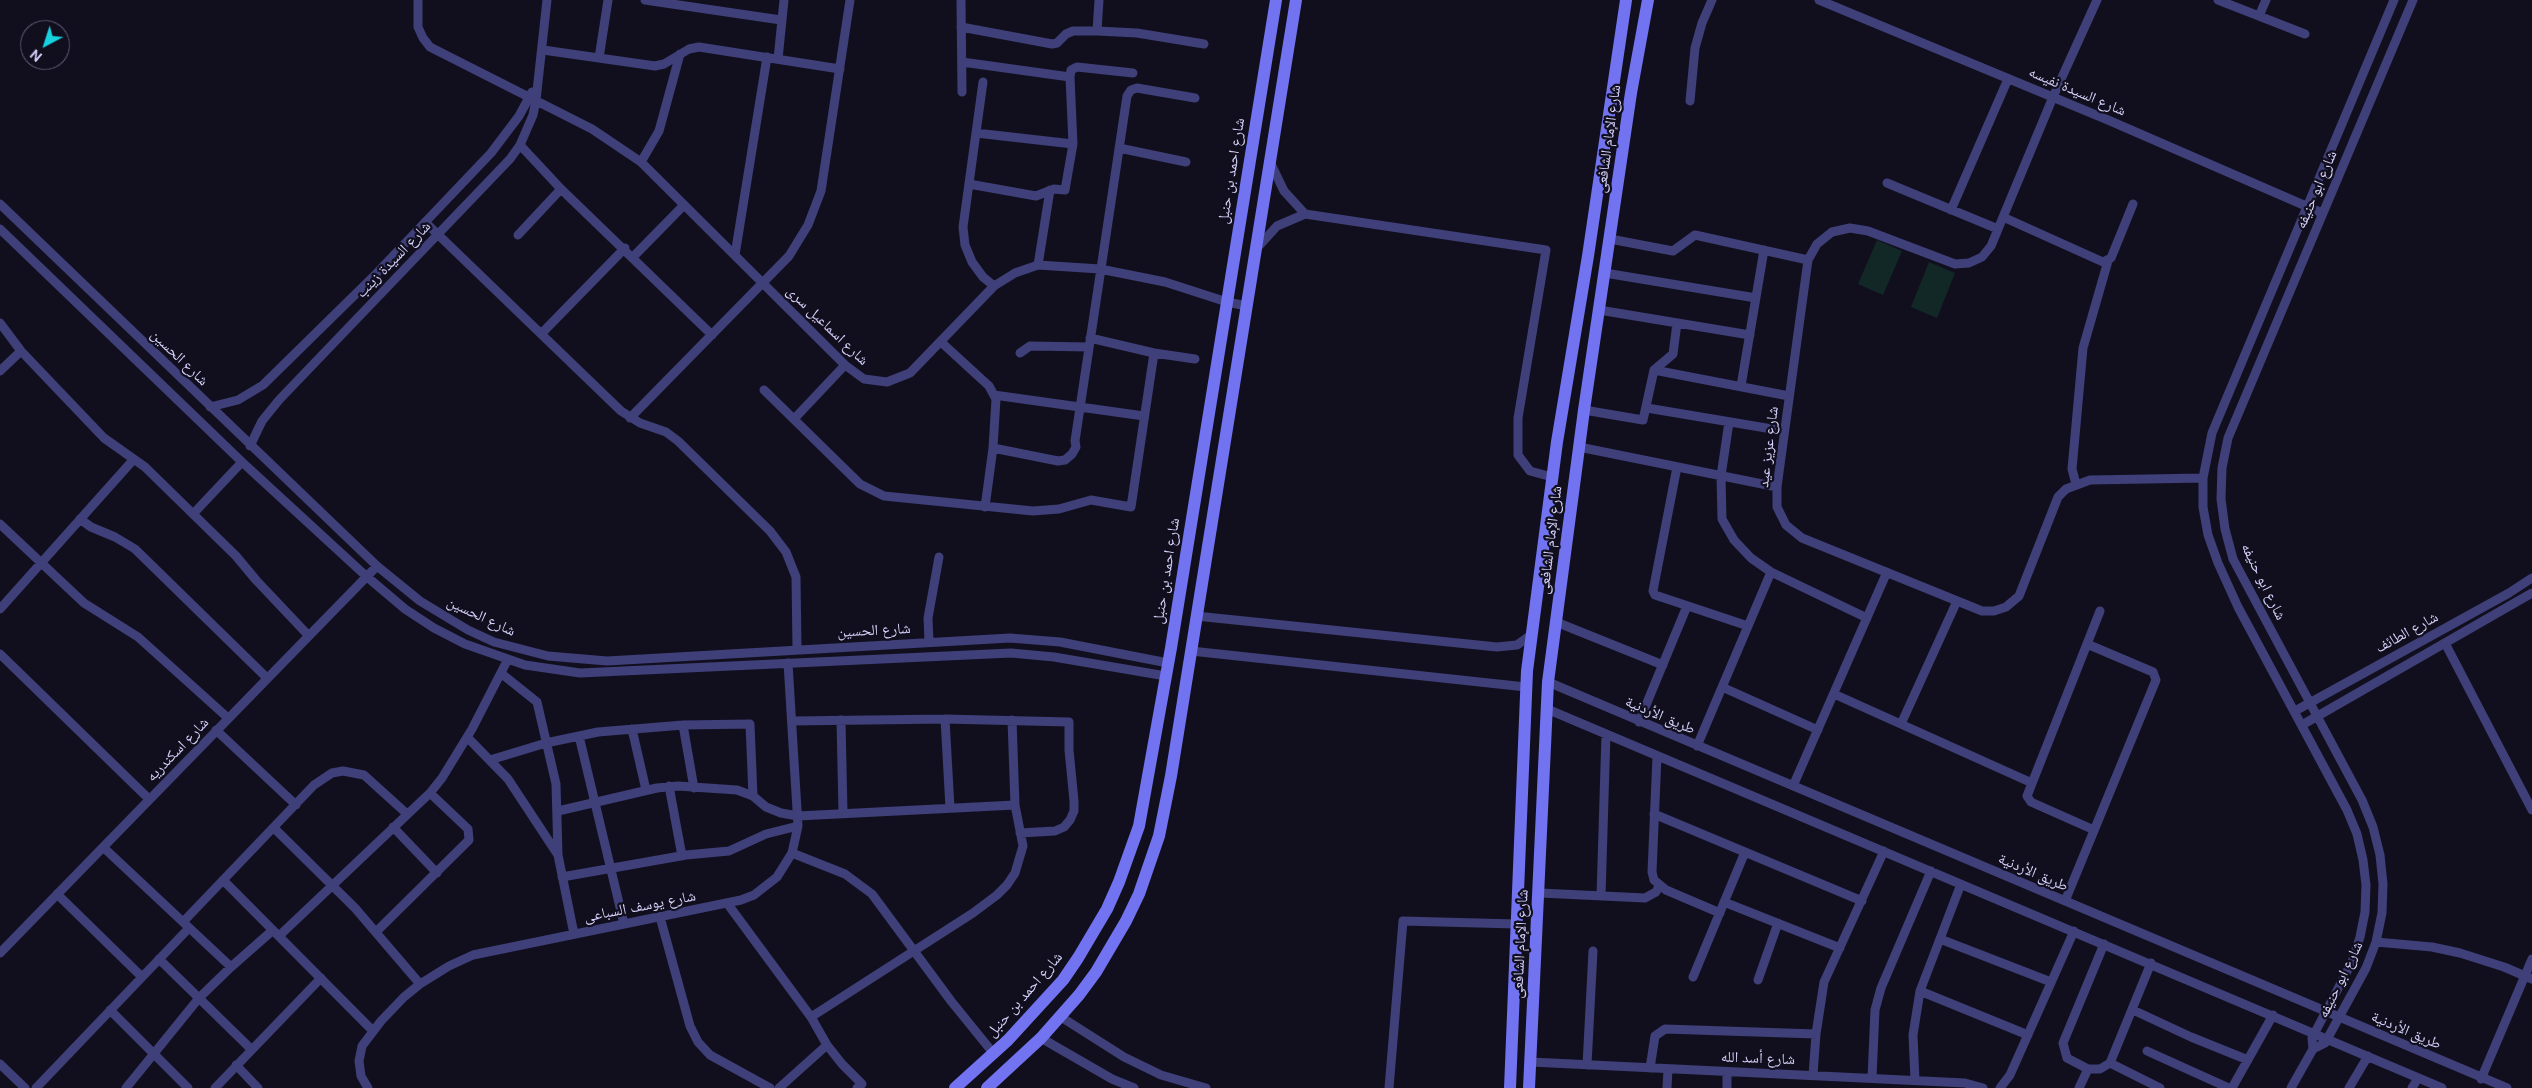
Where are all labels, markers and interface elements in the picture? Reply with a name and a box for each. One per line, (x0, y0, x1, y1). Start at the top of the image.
north arrow (20, 20, 70, 70)
text: N (26, 46, 46, 66)
street label: شارع السيدة نفيسه (2026, 63, 2128, 121)
street label: شارع الإمام الشافعى (1592, 84, 1626, 194)
street label: شارع احمد بن حنبل (1215, 117, 1249, 225)
street label: شارع ابو حنيفه (2292, 148, 2342, 232)
street label: شارع السيدة زينب (353, 218, 435, 302)
street label: شارع اسماعيل سرى (782, 282, 872, 370)
street label: شارع الحسين (146, 326, 212, 390)
street label: شارع عزيز عيد (1755, 405, 1783, 489)
street label: شارع الإمام الشافعى (1535, 485, 1567, 595)
street label: شارع احمد بن حنبل (1150, 517, 1184, 625)
street label: شارع ابو حنيفه (2237, 541, 2289, 623)
street label: شارع الحسين (444, 593, 518, 641)
street label: شارع الطائف (2373, 608, 2441, 658)
street label: شارع الحسين (837, 620, 911, 642)
street label: طريق الأردنية (1622, 693, 1698, 739)
street label: شارع اسكندريه (143, 714, 213, 786)
street label: طريق الأردنية (1995, 850, 2071, 896)
street label: شارع يوسف السباعى (583, 887, 697, 927)
street label: شارع الإمام الشافعى (1509, 889, 1533, 999)
street label: شارع ابو حنيفه (2315, 939, 2367, 1021)
street label: شارع احمد بن حنبل (983, 949, 1067, 1041)
street label: طريق الأردنية (2368, 1008, 2444, 1054)
street label: شارع أسد الله (1721, 1049, 1795, 1069)

